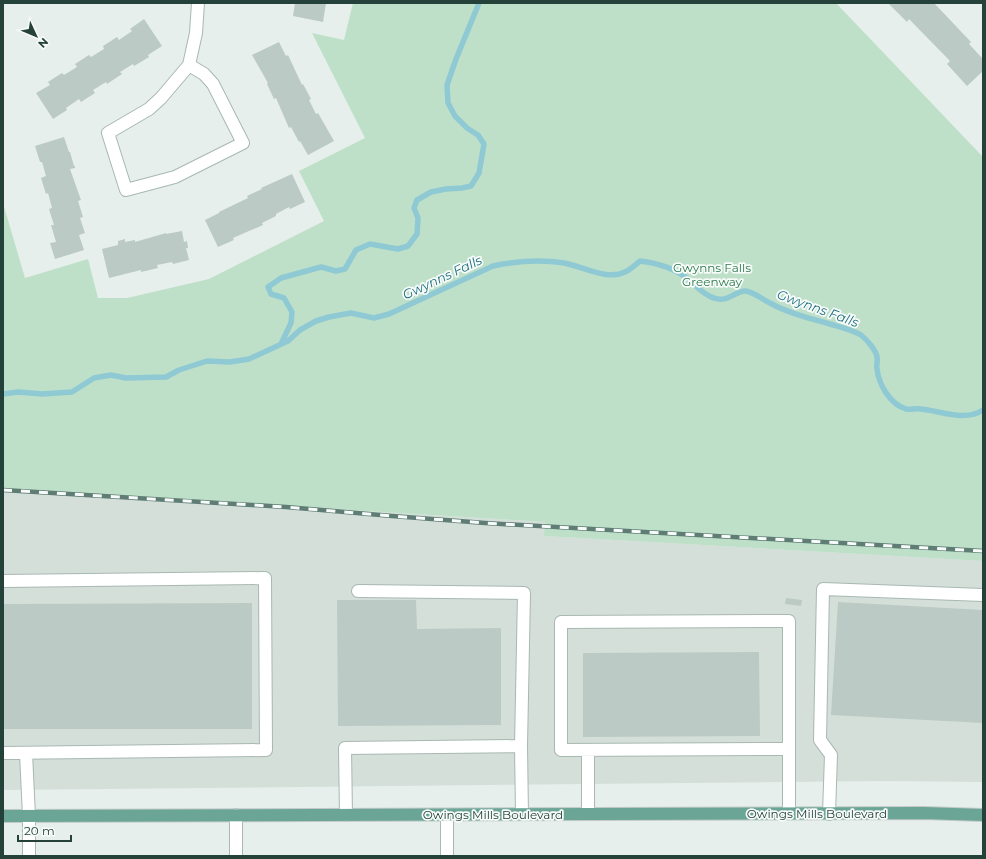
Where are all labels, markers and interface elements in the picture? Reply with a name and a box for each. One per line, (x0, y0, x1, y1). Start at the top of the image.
north arrow (16, 16, 56, 56)
text: N (35, 35, 51, 51)
water label: Gwynns Falls (400, 251, 485, 302)
park label: Gwynns Falls Greenway (673, 260, 751, 289)
water label: Gwynns Falls (775, 286, 862, 330)
street label: Owings Mills Boulevard (747, 806, 887, 821)
street label: Owings Mills Boulevard (423, 807, 563, 822)
scale bar (18, 817, 71, 843)
text: 20 m (24, 823, 55, 838)

